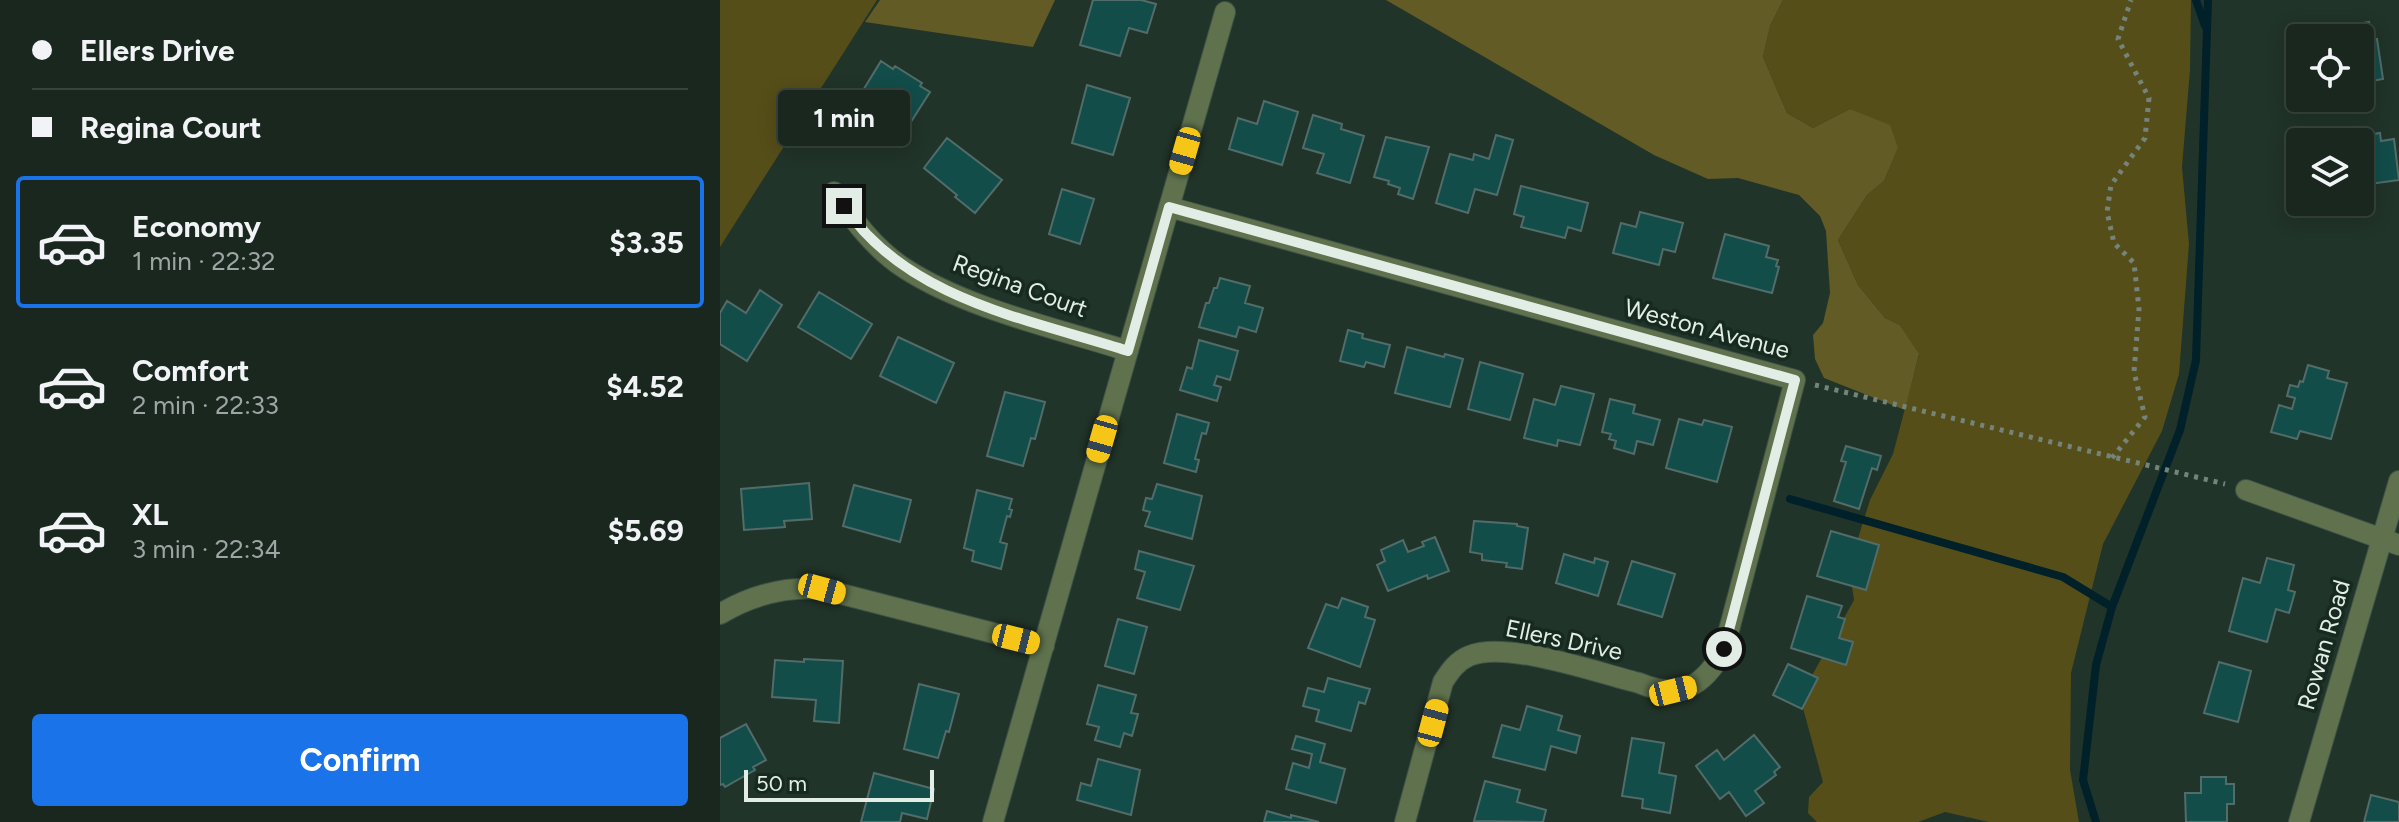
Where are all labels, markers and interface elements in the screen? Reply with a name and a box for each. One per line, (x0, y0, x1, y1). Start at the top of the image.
map controls (2286, 24, 2374, 216)
button: locate (2286, 24, 2374, 112)
text: Ellers Drive (80, 32, 235, 69)
callout: 1 min (778, 90, 910, 146)
text: 1 min (813, 102, 875, 134)
text: Regina Court (80, 109, 262, 146)
car (1167, 125, 1203, 177)
button: layers (2286, 128, 2374, 216)
route end (826, 188, 862, 224)
icon: car (36, 206, 108, 278)
text: Economy (132, 208, 261, 245)
text: $3.35 (609, 224, 684, 261)
text: 1 min · 22:32 (132, 245, 276, 277)
street label: Regina Court (949, 248, 1091, 323)
street label: Weston Avenue (1621, 293, 1793, 364)
icon: car (36, 350, 108, 422)
text: Comfort (132, 352, 250, 389)
text: $4.52 (606, 368, 684, 405)
text: 2 min · 22:33 (132, 389, 279, 421)
car (1084, 413, 1120, 465)
icon: car (36, 494, 108, 566)
text: XL (132, 496, 168, 533)
text: $5.69 (608, 512, 684, 549)
text: 3 min · 22:34 (132, 533, 281, 565)
car (796, 571, 848, 607)
street label: Rowan Road (2291, 576, 2356, 713)
street label: Ellers Drive (1503, 613, 1625, 666)
car (990, 622, 1042, 656)
route start (1706, 631, 1742, 667)
car (1647, 674, 1699, 708)
car (1415, 697, 1451, 749)
button: Confirm (32, 714, 688, 806)
scale bar (744, 766, 934, 802)
text: 50 m (756, 770, 807, 797)

